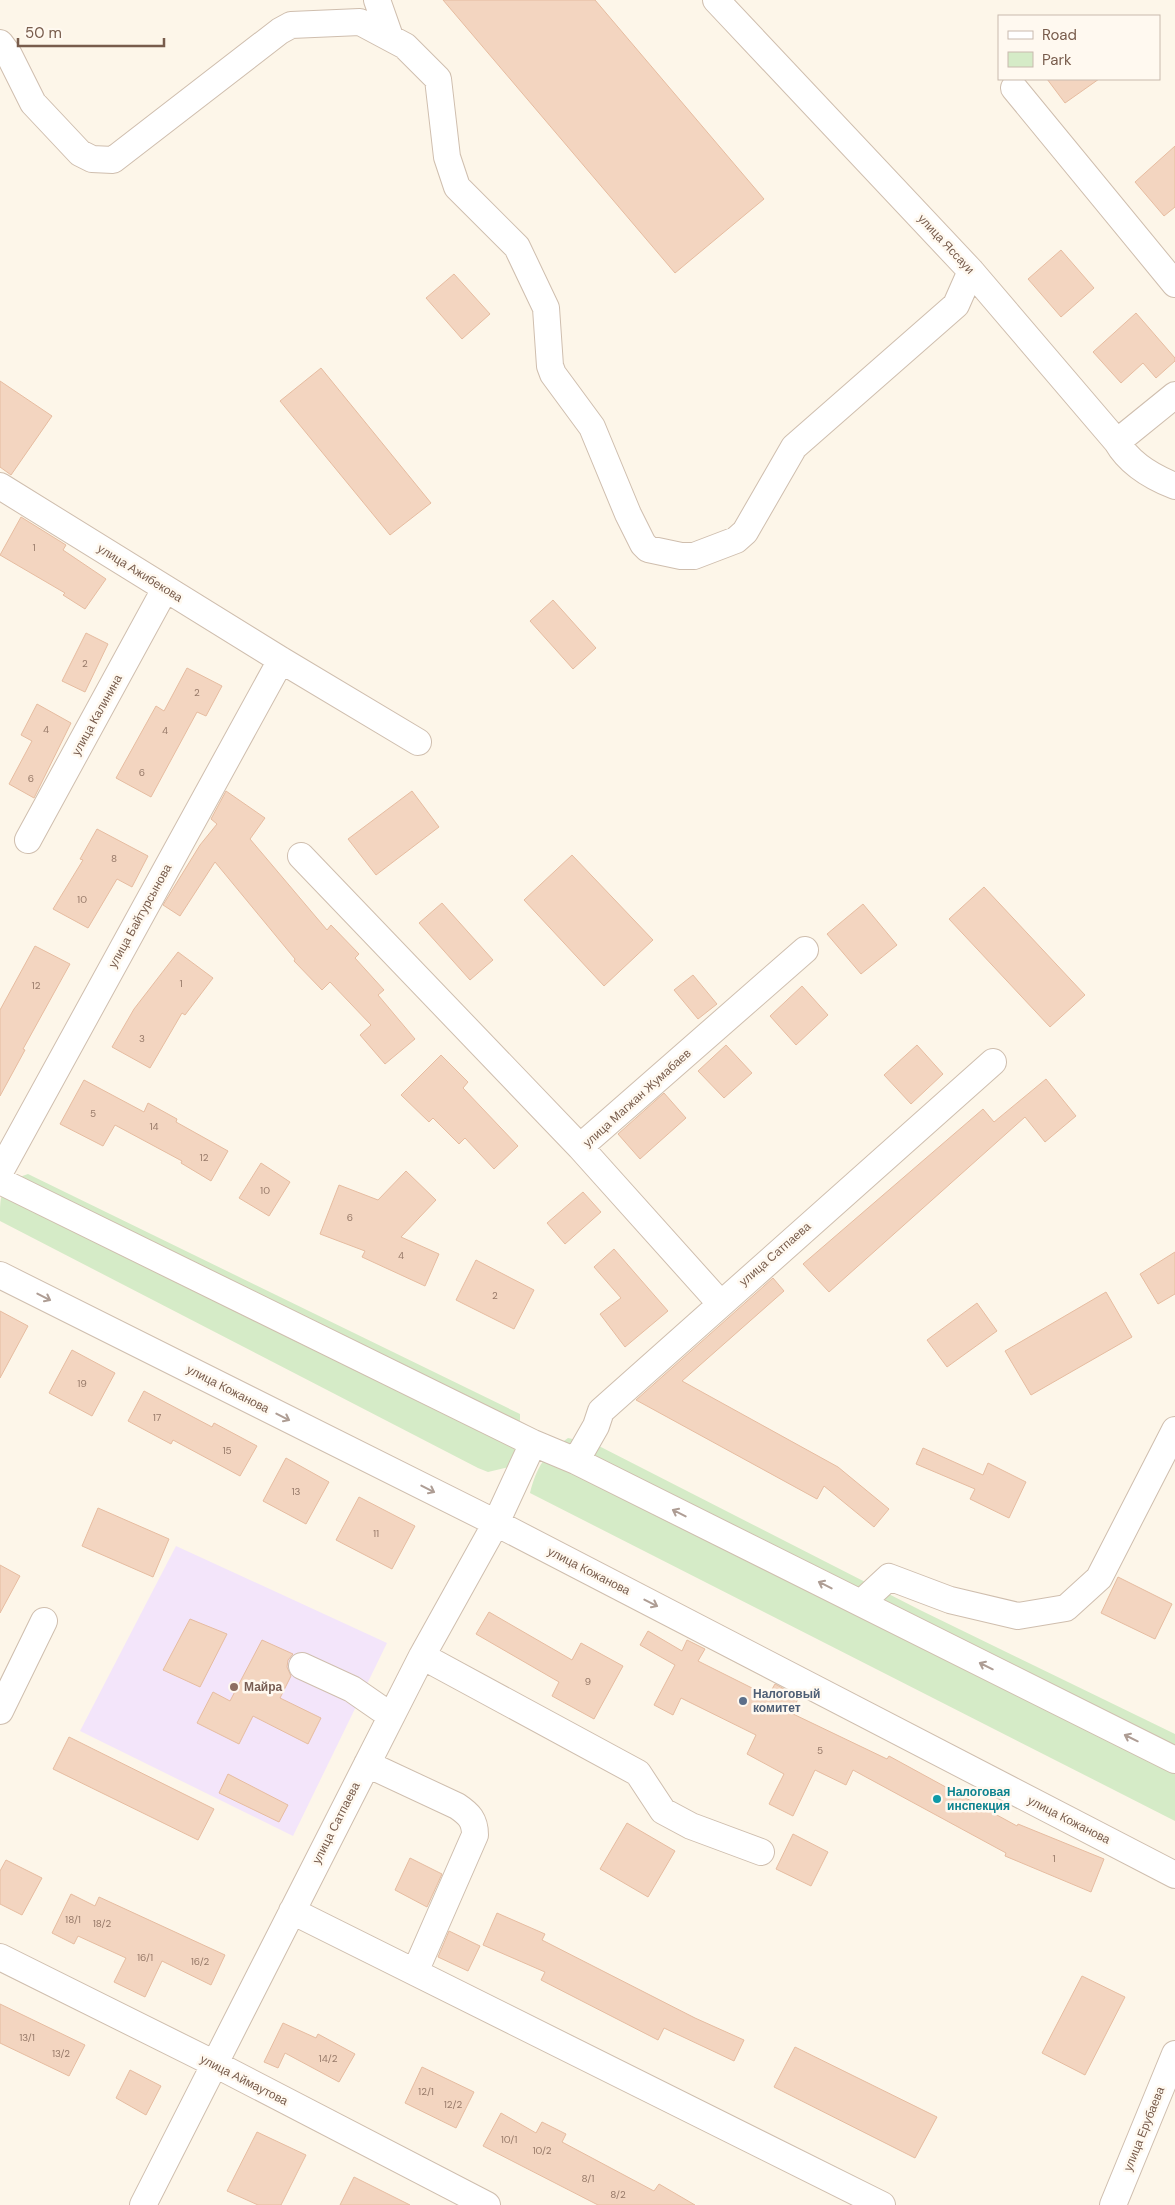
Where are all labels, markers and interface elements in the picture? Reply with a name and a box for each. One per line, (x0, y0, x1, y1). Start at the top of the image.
scale bar (18, 15, 164, 47)
legend (998, 15, 1160, 80)
text: 50 m (25, 23, 62, 43)
text: Road (1042, 25, 1077, 45)
text: Park (1042, 50, 1072, 70)
street label: улица Яссауи (914, 211, 978, 277)
street label: улица Ажибекова (94, 540, 186, 606)
house number: 1 (32, 541, 36, 554)
house number: 2 (82, 657, 88, 670)
street label: улица Калинина (68, 671, 126, 758)
house number: 2 (194, 686, 200, 699)
house number: 4 (43, 723, 49, 736)
house number: 4 (162, 724, 168, 737)
house number: 6 (139, 766, 145, 779)
house number: 6 (28, 772, 34, 785)
house number: 8 (111, 852, 117, 865)
street label: улица Байтурсынова (105, 861, 175, 971)
house number: 10 (77, 893, 87, 906)
house number: 1 (179, 977, 183, 990)
house number: 12 (32, 979, 41, 992)
house number: 3 (139, 1032, 145, 1045)
street label: улица Магжан Жумабаев (580, 1045, 694, 1151)
house number: 5 (90, 1107, 96, 1120)
house number: 14 (149, 1120, 159, 1133)
house number: 12 (200, 1151, 209, 1164)
house number: 10 (260, 1184, 270, 1197)
house number: 6 (347, 1211, 353, 1224)
street label: улица Сатпаева (736, 1218, 814, 1289)
house number: 4 (398, 1249, 404, 1262)
house number: 2 (492, 1289, 498, 1302)
one-way arrow (36, 1292, 51, 1302)
street label: улица Кожанова (184, 1361, 272, 1417)
house number: 19 (77, 1377, 87, 1390)
house number: 17 (153, 1411, 161, 1424)
one-way arrow (275, 1413, 290, 1422)
house number: 15 (222, 1444, 232, 1457)
house number: 13 (291, 1485, 301, 1498)
one-way arrow (420, 1485, 435, 1494)
one-way arrow (672, 1508, 687, 1518)
house number: 11 (373, 1527, 379, 1540)
street label: улица Кожанова (545, 1543, 633, 1599)
one-way arrow (818, 1580, 833, 1590)
one-way arrow (643, 1599, 658, 1608)
one-way arrow (979, 1661, 994, 1670)
house number: 9 (585, 1675, 591, 1688)
place label: Майра (244, 1679, 283, 1695)
marker: Майра (228, 1681, 240, 1693)
place label: Налоговый комитет (753, 1686, 820, 1716)
marker: Налоговый комитет (737, 1695, 749, 1707)
one-way arrow (1124, 1733, 1139, 1743)
house number: 5 (817, 1744, 823, 1757)
street label: улица Сатпаева (309, 1779, 364, 1867)
place label: Налоговая инспекция (947, 1784, 1010, 1814)
street label: улица Кожанова (1025, 1792, 1113, 1848)
marker: Налоговая инспекция (931, 1793, 943, 1805)
house number: 1 (1052, 1852, 1056, 1865)
house number: 18/1 (65, 1913, 81, 1926)
house number: 18/2 (93, 1917, 112, 1930)
house number: 16/1 (137, 1951, 153, 1964)
house number: 16/2 (191, 1955, 210, 1968)
house number: 13/1 (19, 2031, 35, 2044)
house number: 13/2 (52, 2047, 70, 2060)
street label: улица Аймаутова (197, 2051, 291, 2109)
house number: 14/2 (319, 2052, 338, 2065)
street label: улица Ерубаева (1120, 2084, 1168, 2174)
house number: 12/1 (418, 2085, 434, 2098)
house number: 12/2 (444, 2098, 463, 2111)
house number: 10/1 (501, 2133, 517, 2146)
house number: 10/2 (532, 2144, 552, 2157)
house number: 8/1 (582, 2172, 594, 2185)
house number: 8/2 (610, 2188, 626, 2201)

